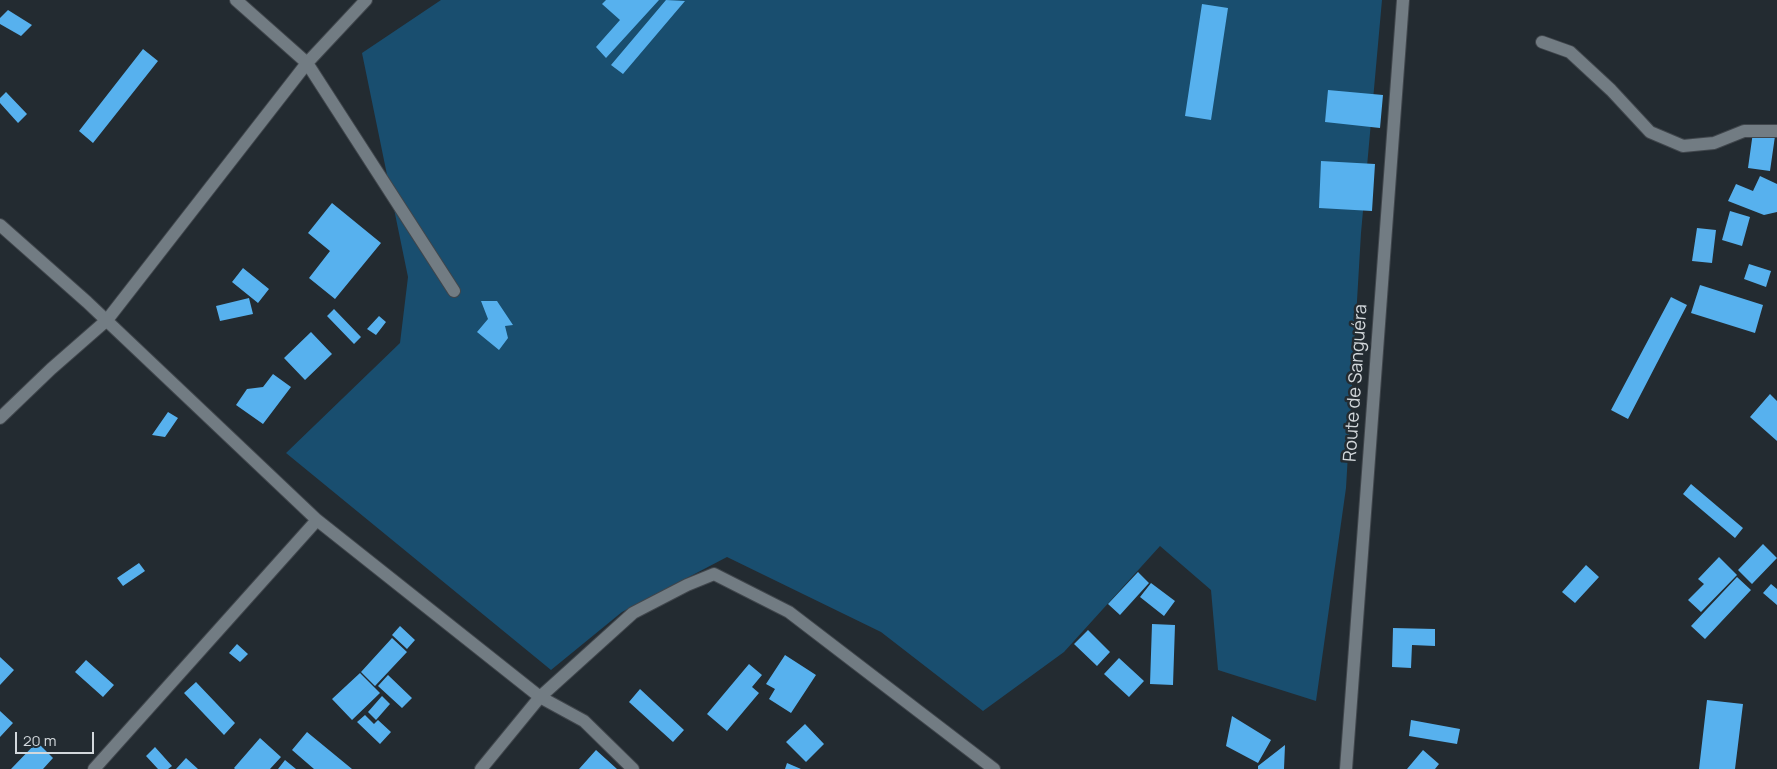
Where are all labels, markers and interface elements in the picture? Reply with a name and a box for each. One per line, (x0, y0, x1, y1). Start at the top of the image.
street label: Route de Sanguéra (1340, 303, 1372, 463)
scale bar (18, 722, 96, 754)
text: 20 m (23, 730, 56, 751)

